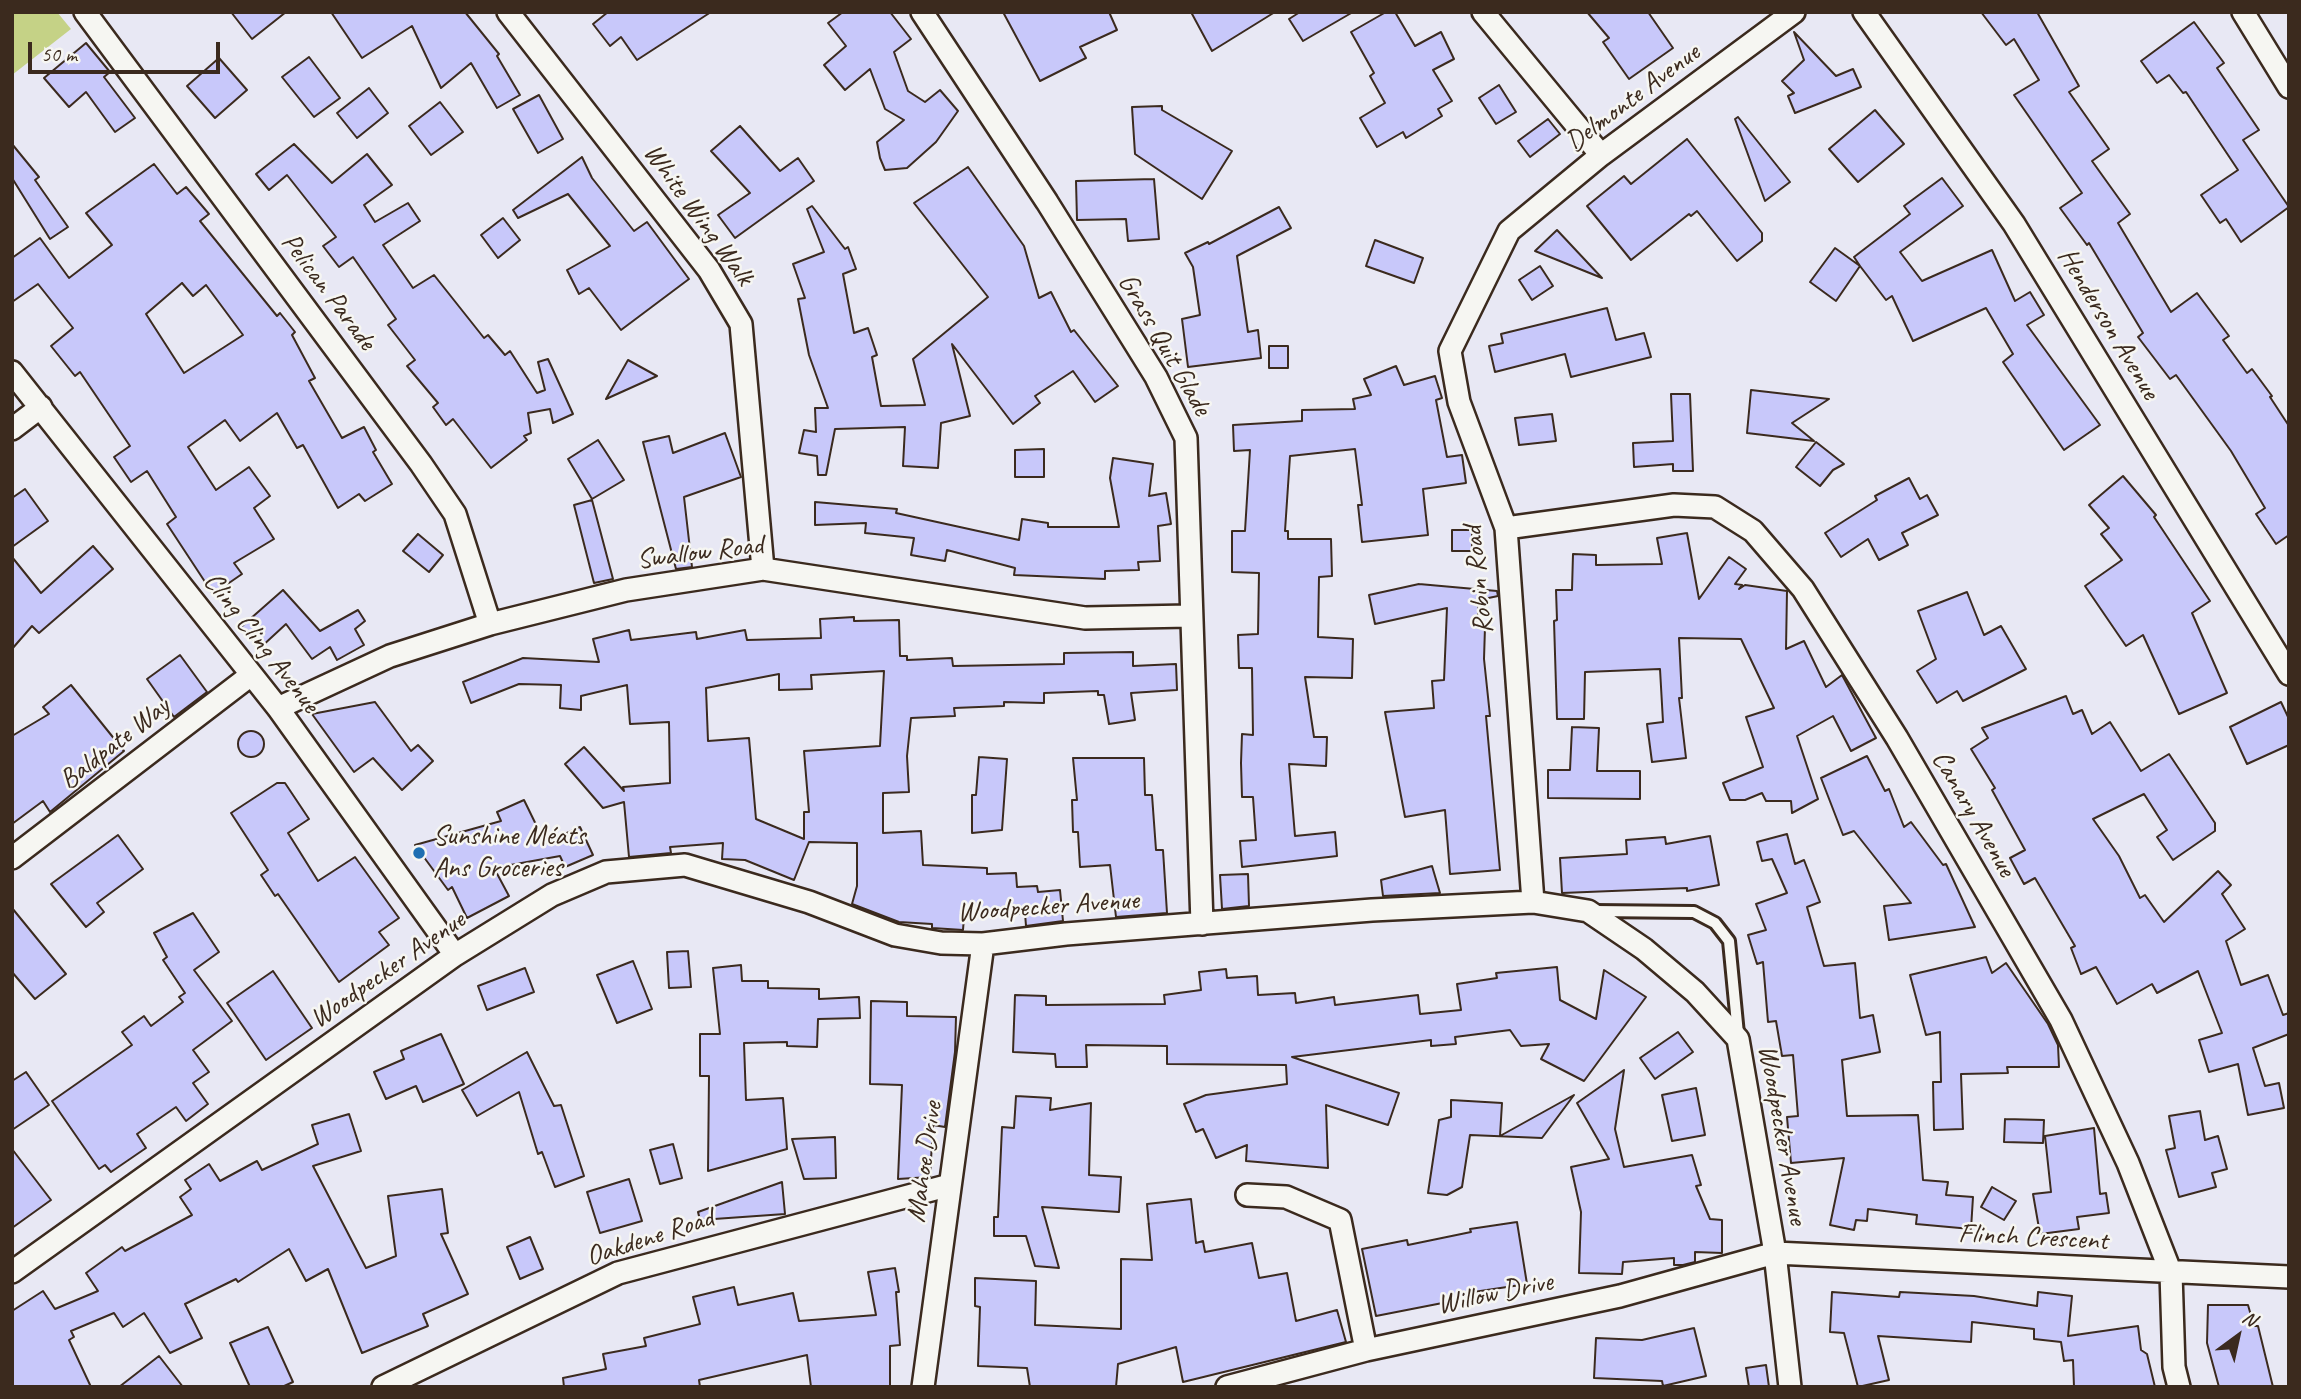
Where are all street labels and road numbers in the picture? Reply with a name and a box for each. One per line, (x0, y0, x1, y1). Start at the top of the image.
street label: Delmonte Avenue (1559, 37, 1707, 159)
street label: White Wing Walk (635, 137, 761, 293)
street label: Pelican Parade (273, 227, 383, 357)
street label: Henderson Avenue (2050, 242, 2166, 406)
street label: Grass Quit Glade (1110, 268, 1218, 422)
street label: Robin Road (1457, 524, 1501, 636)
street label: Swallow Road (635, 529, 765, 577)
street label: Cling Cling Avenue (196, 566, 326, 720)
street label: Baldpate Way (53, 690, 177, 798)
street label: Canary Avenue (1923, 745, 2023, 883)
street label: Woodpecker Avenue (956, 884, 1140, 930)
street label: Woodpecker Avenue (304, 904, 472, 1036)
street label: Woodpecker Avenue (1750, 1043, 1814, 1227)
street label: Mahoe Drive (900, 1100, 950, 1224)
street label: Oakdene Road (582, 1202, 718, 1274)
street label: Flinch Crescent (1958, 1217, 2108, 1259)
street label: Willow Drive (1434, 1265, 1556, 1323)

